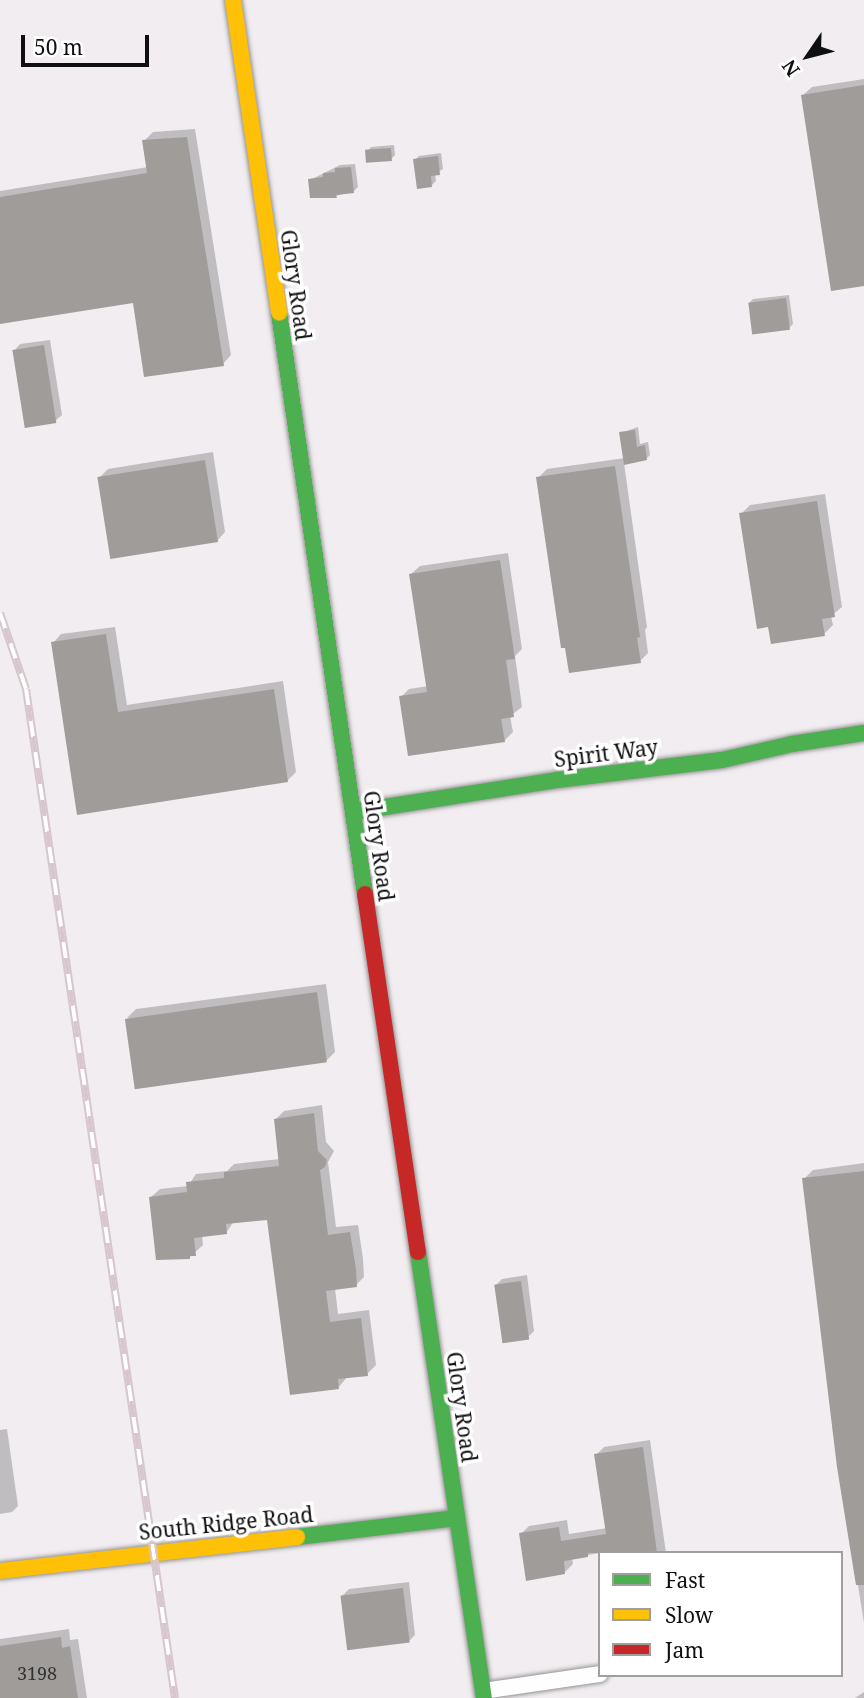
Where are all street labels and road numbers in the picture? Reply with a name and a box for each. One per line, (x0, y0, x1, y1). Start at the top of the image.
street label: Glory Road (276, 228, 316, 342)
street label: Spirit Way (553, 734, 659, 772)
street label: Glory Road (359, 789, 399, 903)
street label: Glory Road (442, 1350, 482, 1464)
street label: South Ridge Road (138, 1501, 314, 1545)

